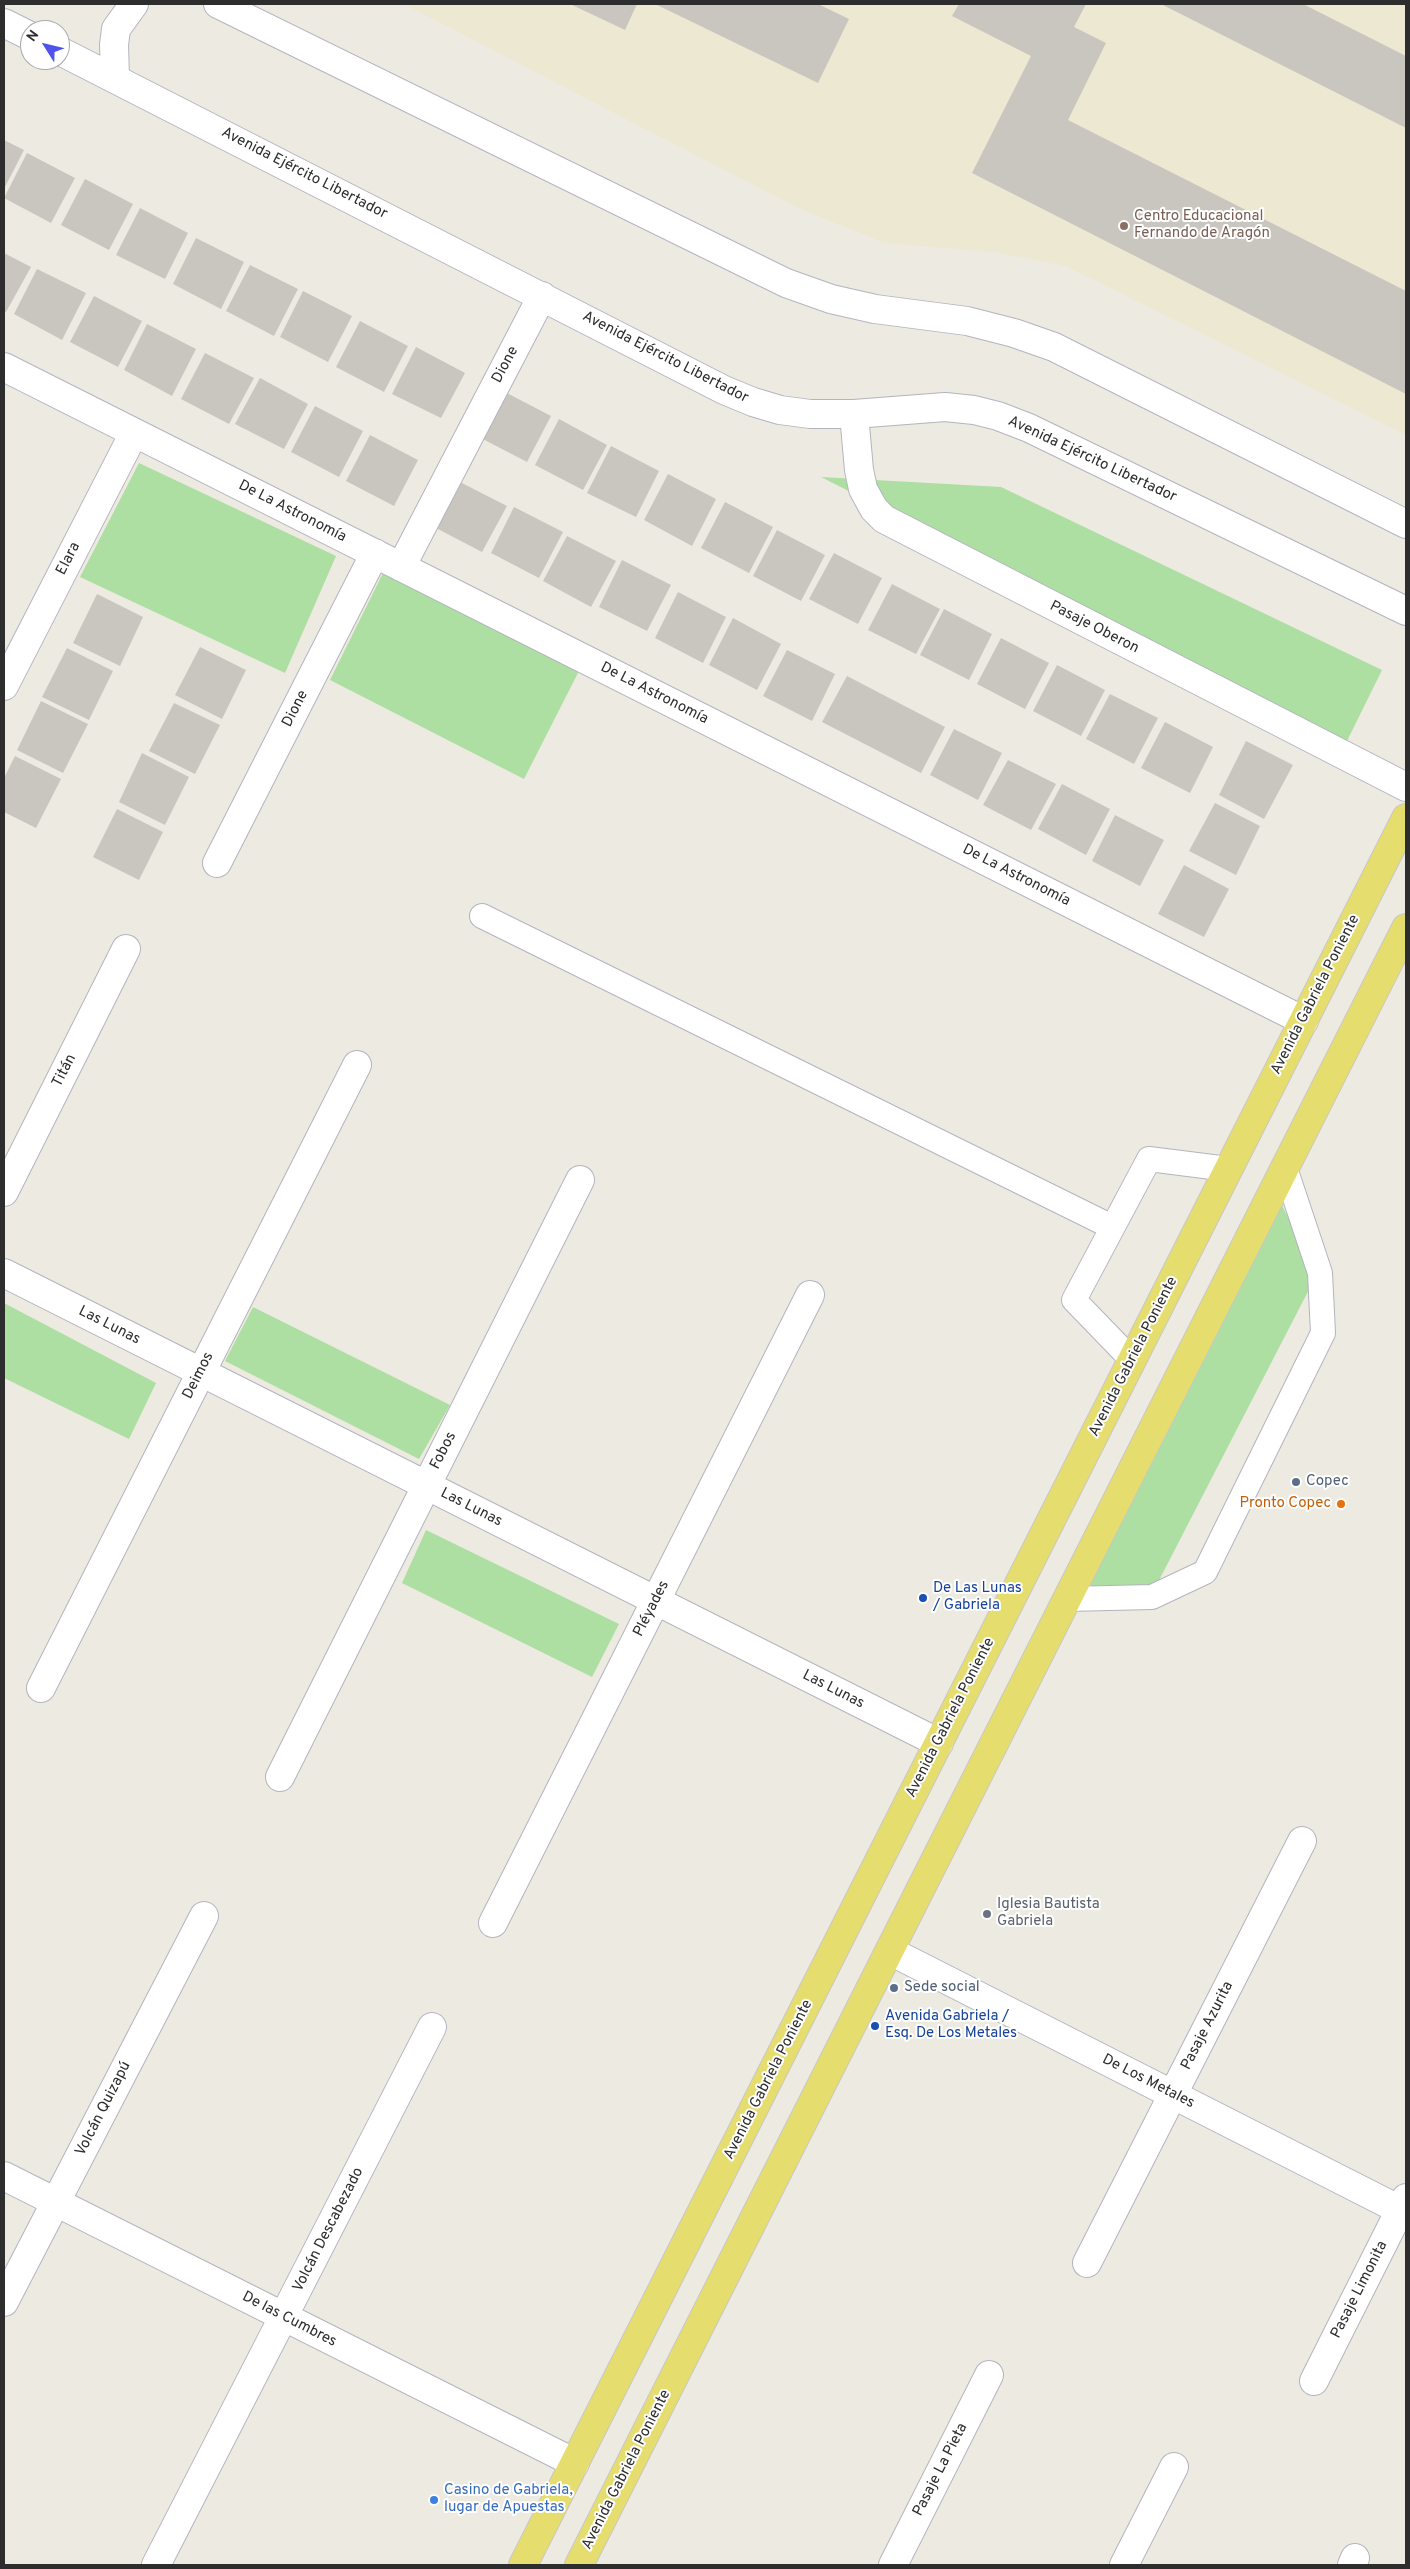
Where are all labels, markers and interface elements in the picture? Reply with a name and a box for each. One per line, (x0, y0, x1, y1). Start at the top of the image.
north arrow (20, 20, 70, 70)
text: N (23, 27, 43, 46)
street label: Avenida Ejército Libertador (218, 124, 390, 224)
place label: Centro Educacional Fernando de Aragón (1134, 208, 1270, 243)
marker: Centro Educacional Fernando de Aragón (1118, 220, 1130, 232)
street label: Avenida Ejército Libertador (579, 308, 751, 408)
street label: Dione (489, 344, 523, 386)
street label: Avenida Ejército Libertador (1005, 413, 1179, 507)
street label: De La Astronomía (235, 477, 349, 547)
street label: Elara (53, 540, 85, 578)
street label: Pasaje Oberon (1046, 598, 1142, 658)
street label: De La Astronomía (597, 659, 711, 729)
street label: Dione (279, 688, 313, 730)
street label: De La Astronomía (959, 841, 1073, 911)
street label: Avenida Gabriela Poniente (1268, 912, 1364, 1078)
street label: Titán (49, 1052, 81, 1090)
street label: Avenida Gabriela Poniente (1086, 1274, 1182, 1440)
street label: Las Lunas (75, 1303, 143, 1349)
street label: Deimos (180, 1350, 218, 1402)
street label: Fobos (427, 1429, 461, 1473)
place label: Copec (1306, 1473, 1349, 1491)
marker: Copec (1290, 1476, 1302, 1488)
street label: Las Lunas (437, 1485, 505, 1531)
place label: Pronto Copec (1240, 1495, 1331, 1513)
marker: Pronto Copec (1335, 1498, 1347, 1510)
street label: Pléyades (630, 1578, 674, 1640)
place label: De Las Lunas / Gabriela (933, 1580, 1022, 1615)
marker: De Las Lunas / Gabriela (917, 1592, 929, 1604)
street label: Avenida Gabriela Poniente (903, 1635, 999, 1801)
street label: Las Lunas (799, 1667, 867, 1713)
place label: Iglesia Bautista Gabriela (997, 1896, 1100, 1931)
marker: Iglesia Bautista Gabriela (981, 1908, 993, 1920)
place label: Sede social (904, 1979, 980, 1997)
street label: Pasaje Azurita (1178, 1979, 1238, 2073)
marker: Sede social (888, 1982, 900, 1994)
street label: Avenida Gabriela Poniente (721, 1997, 817, 2163)
place label: Avenida Gabriela / Esq. De Los Metales (885, 2008, 1017, 2043)
marker: Avenida Gabriela / Esq. De Los Metales (869, 2020, 881, 2032)
street label: De Los Metales (1099, 2051, 1197, 2113)
street label: Volcán Quizapú (72, 2059, 136, 2159)
street label: Volcán Descabezado (290, 2165, 368, 2295)
street label: Pasaje Limonita (1328, 2238, 1392, 2342)
street label: De las Cumbres (239, 2288, 339, 2352)
street label: Avenida Gabriela Poniente (579, 2387, 675, 2553)
street label: Pasaje La Pieta (910, 2420, 972, 2520)
place label: Casino de Gabriela, lugar de Apuestas (444, 2482, 573, 2517)
marker: Casino de Gabriela, lugar de Apuestas (428, 2494, 440, 2506)

